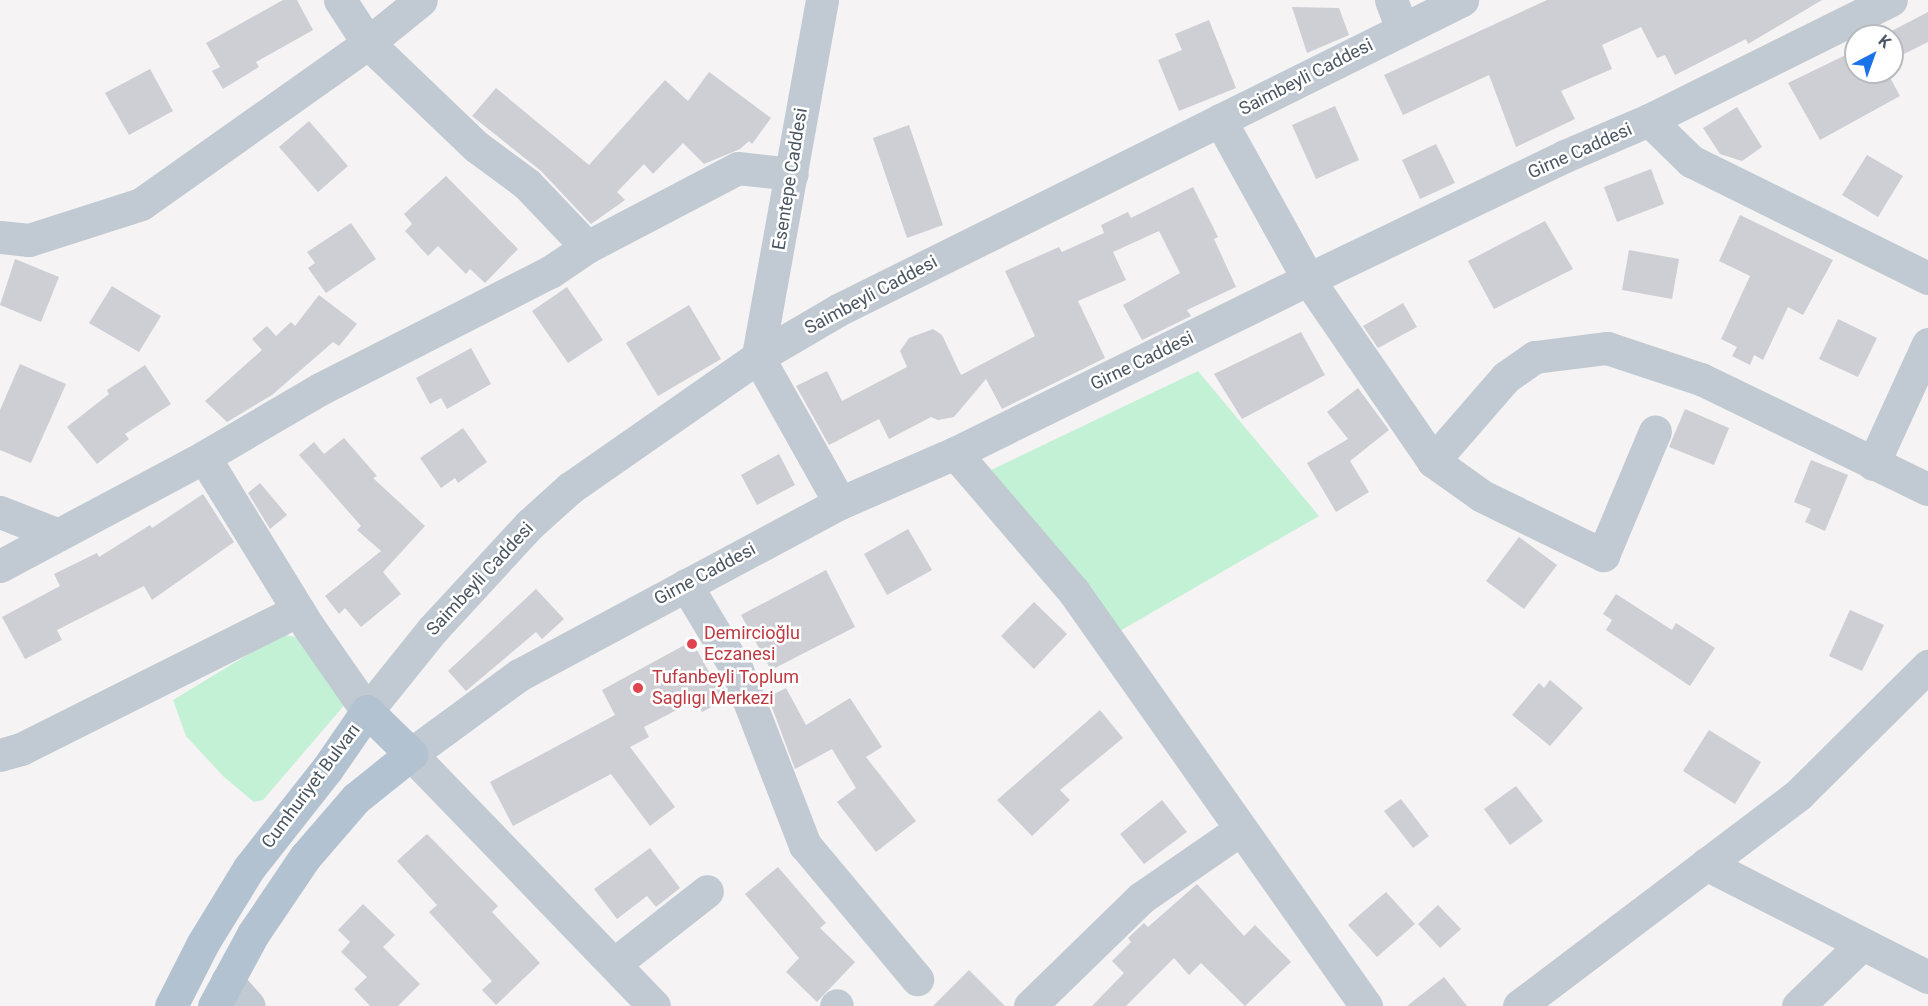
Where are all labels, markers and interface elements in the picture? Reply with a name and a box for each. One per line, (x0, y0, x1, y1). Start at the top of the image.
north arrow (1844, 24, 1904, 84)
text: K (1875, 31, 1895, 52)
street label: Saimbeyli Caddesi (1236, 34, 1376, 120)
street label: Esentepe Caddesi (768, 106, 812, 252)
street label: Girne Caddesi (1525, 118, 1635, 184)
street label: Saimbeyli Caddesi (801, 251, 941, 339)
street label: Girne Caddesi (1087, 327, 1197, 395)
street label: Saimbeyli Caddesi (422, 518, 538, 640)
street label: Girne Caddesi (651, 538, 759, 610)
place label: Demircioğlu Eczanesi (704, 623, 800, 666)
marker: Demircioğlu Eczanesi (685, 637, 699, 651)
place label: Tufanbeyli Toplum Saglıgı Merkezi (652, 667, 799, 710)
marker: Tufanbeyli Toplum Saglıgı Merkezi (629, 679, 647, 697)
street label: Cumhuriyet Bulvarı (257, 719, 365, 853)

